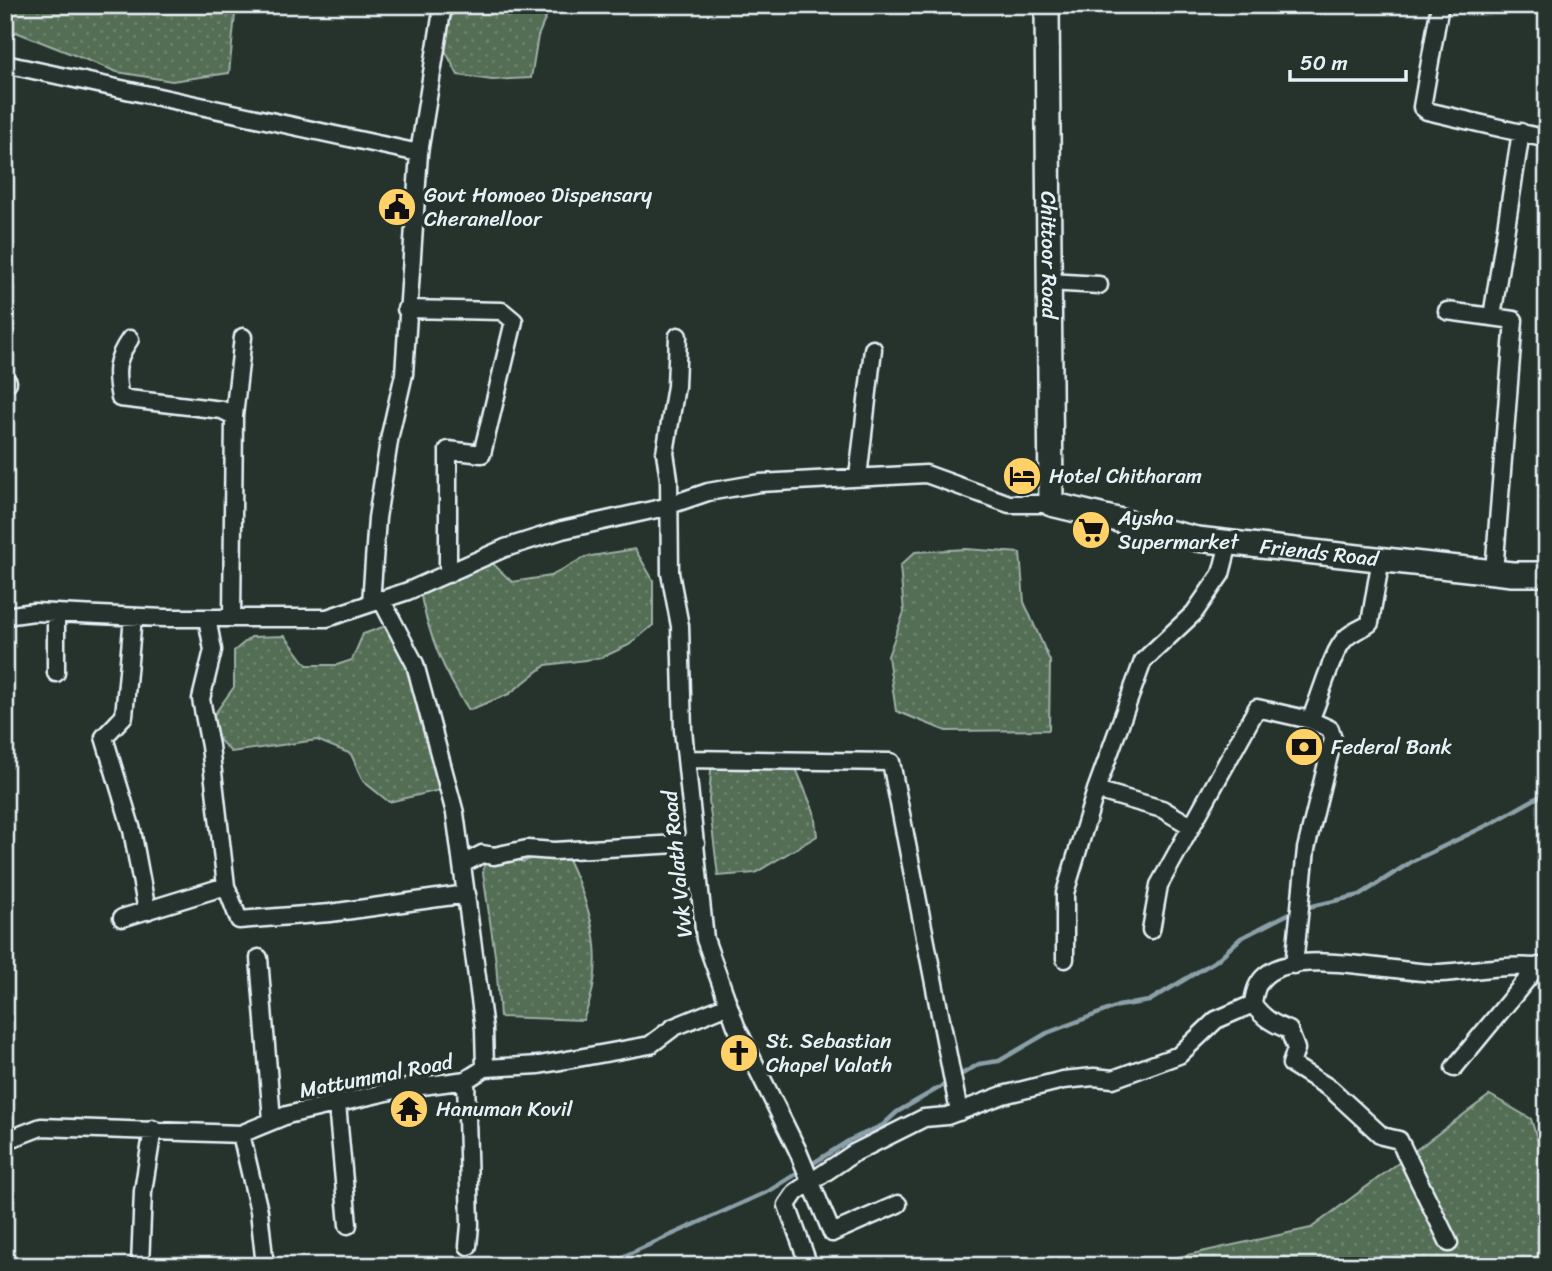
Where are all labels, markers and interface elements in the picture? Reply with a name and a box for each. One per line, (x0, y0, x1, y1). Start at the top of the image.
scale bar (1290, 38, 1405, 82)
text: 50 m (1300, 44, 1348, 82)
place label: Govt Homoeo Dispensary Cheranelloor (424, 176, 652, 238)
public building icon: Govt Homoeo Dispensary Cheranelloor (376, 186, 418, 228)
street label: Chittoor Road (1029, 191, 1069, 321)
hotel icon: Hotel Chitharam (1001, 455, 1043, 497)
place label: Hotel Chitharam (1049, 457, 1202, 495)
place label: Aysha Supermarket (1117, 499, 1240, 561)
supermarket icon: Aysha Supermarket (1070, 509, 1112, 551)
street label: Friends Road (1258, 527, 1382, 578)
bank icon: Federal Bank (1283, 726, 1325, 768)
place label: Federal Bank (1331, 728, 1452, 766)
street label: Vvk Valath Road (650, 787, 704, 939)
place label: St. Sebastian Chapel Valath (766, 1022, 892, 1084)
church icon: St. Sebastian Chapel Valath (718, 1032, 760, 1074)
street label: Mattummal Road (296, 1042, 458, 1109)
temple icon: Hanuman Kovil (388, 1088, 430, 1130)
place label: Hanuman Kovil (436, 1090, 574, 1128)

